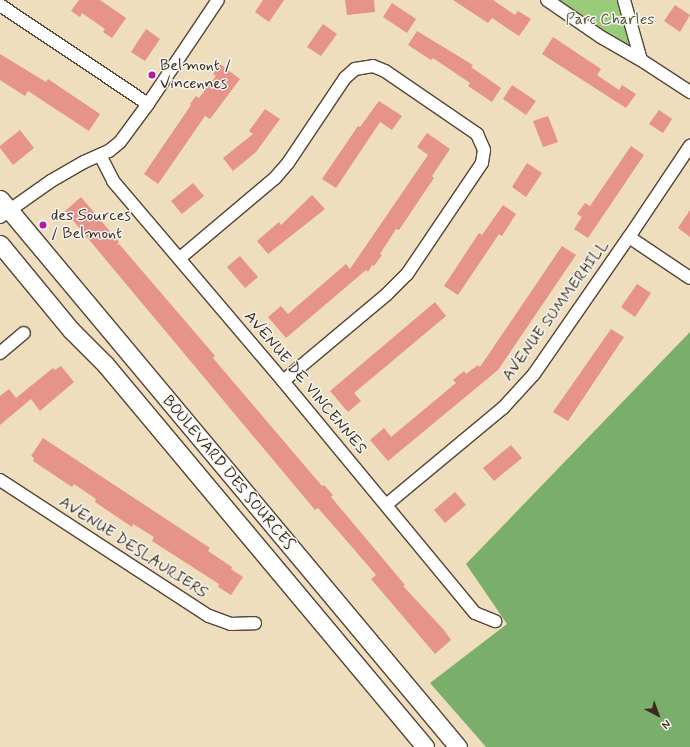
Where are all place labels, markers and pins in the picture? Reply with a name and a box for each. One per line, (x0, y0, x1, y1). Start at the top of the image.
place label: Belmont / Vincennes (160, 56, 231, 94)
marker: Belmont / Vincennes (147, 70, 157, 80)
place label: des Sources / Belmont (51, 206, 127, 244)
marker: des Sources / Belmont (38, 220, 48, 230)

